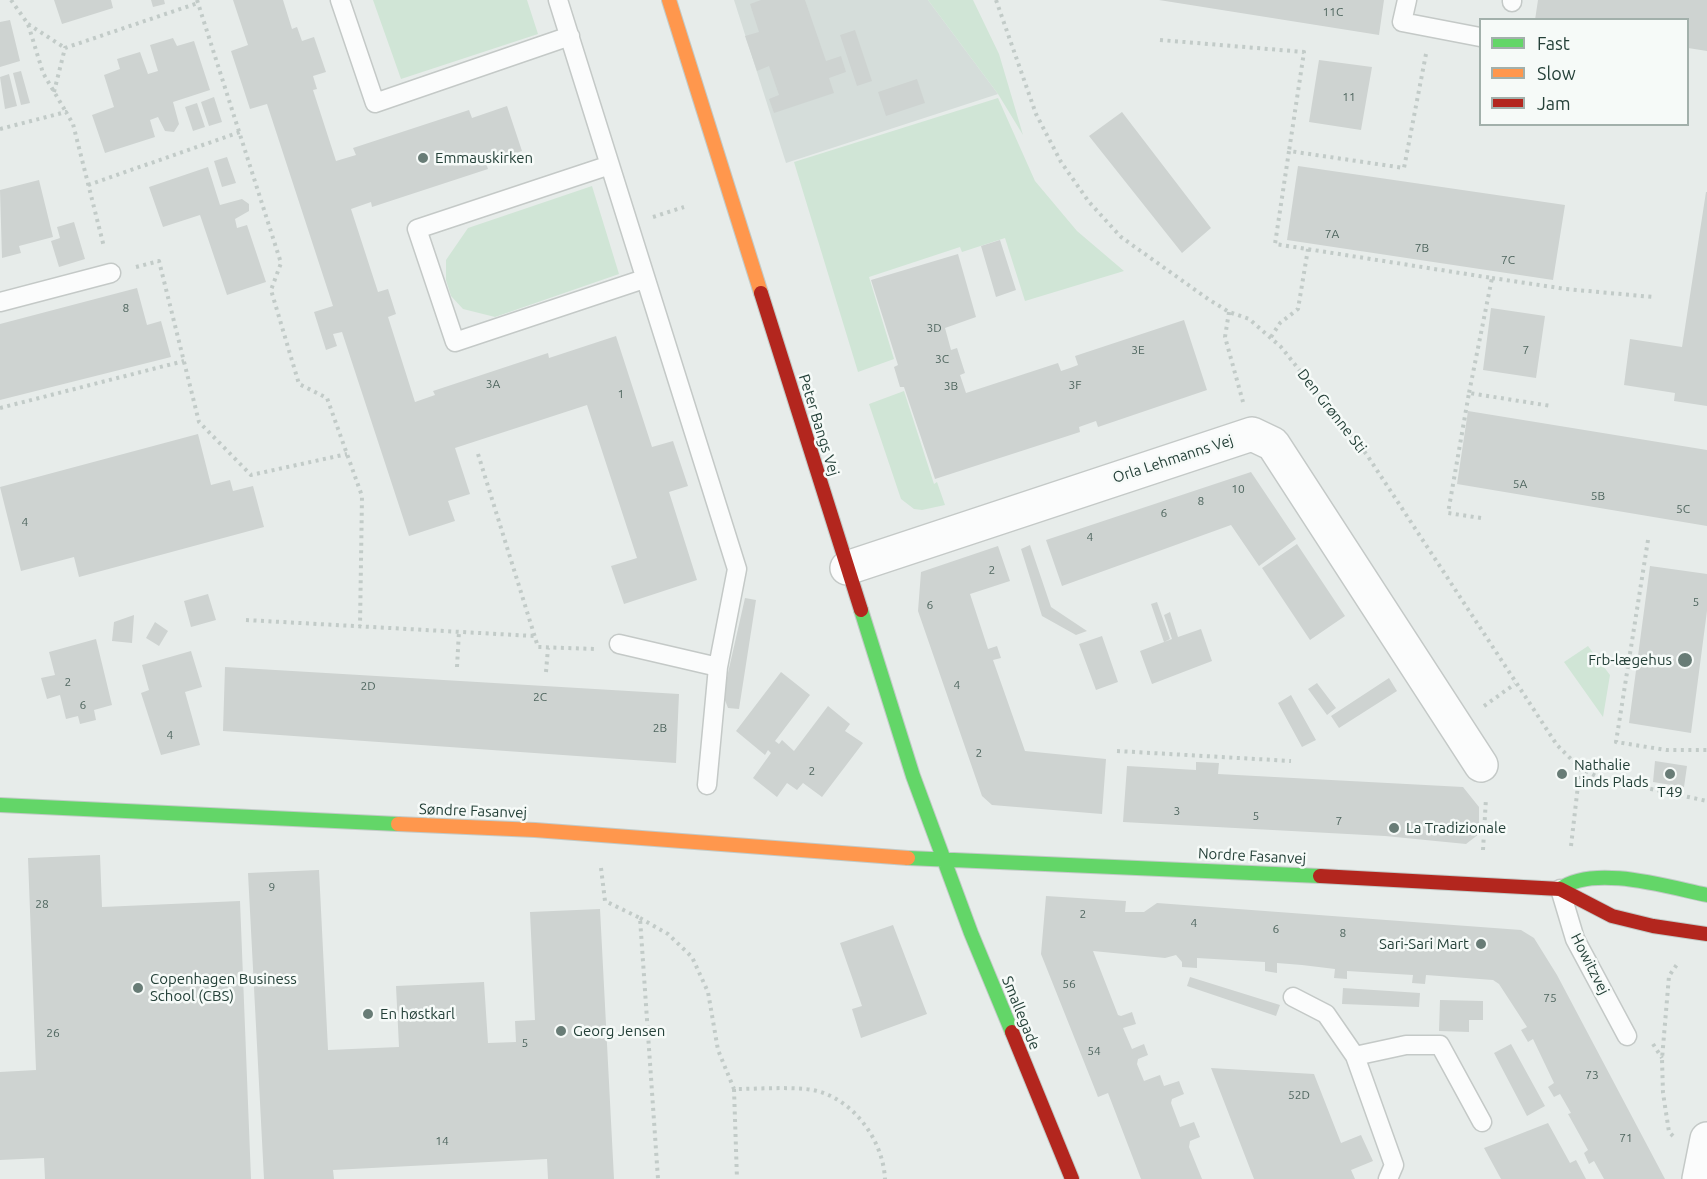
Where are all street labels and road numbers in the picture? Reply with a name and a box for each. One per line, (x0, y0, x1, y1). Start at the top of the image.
street label: Den Grønne Sti (1294, 365, 1370, 457)
street label: Peter Bangs Vej (795, 372, 843, 478)
street label: Orla Lehmanns Vej (1111, 431, 1235, 487)
street label: Søndre Fasanvej (419, 800, 527, 822)
street label: Nordre Fasanvej (1197, 844, 1307, 868)
street label: Howitzvej (1567, 930, 1613, 998)
street label: Smallegade (998, 973, 1044, 1053)

